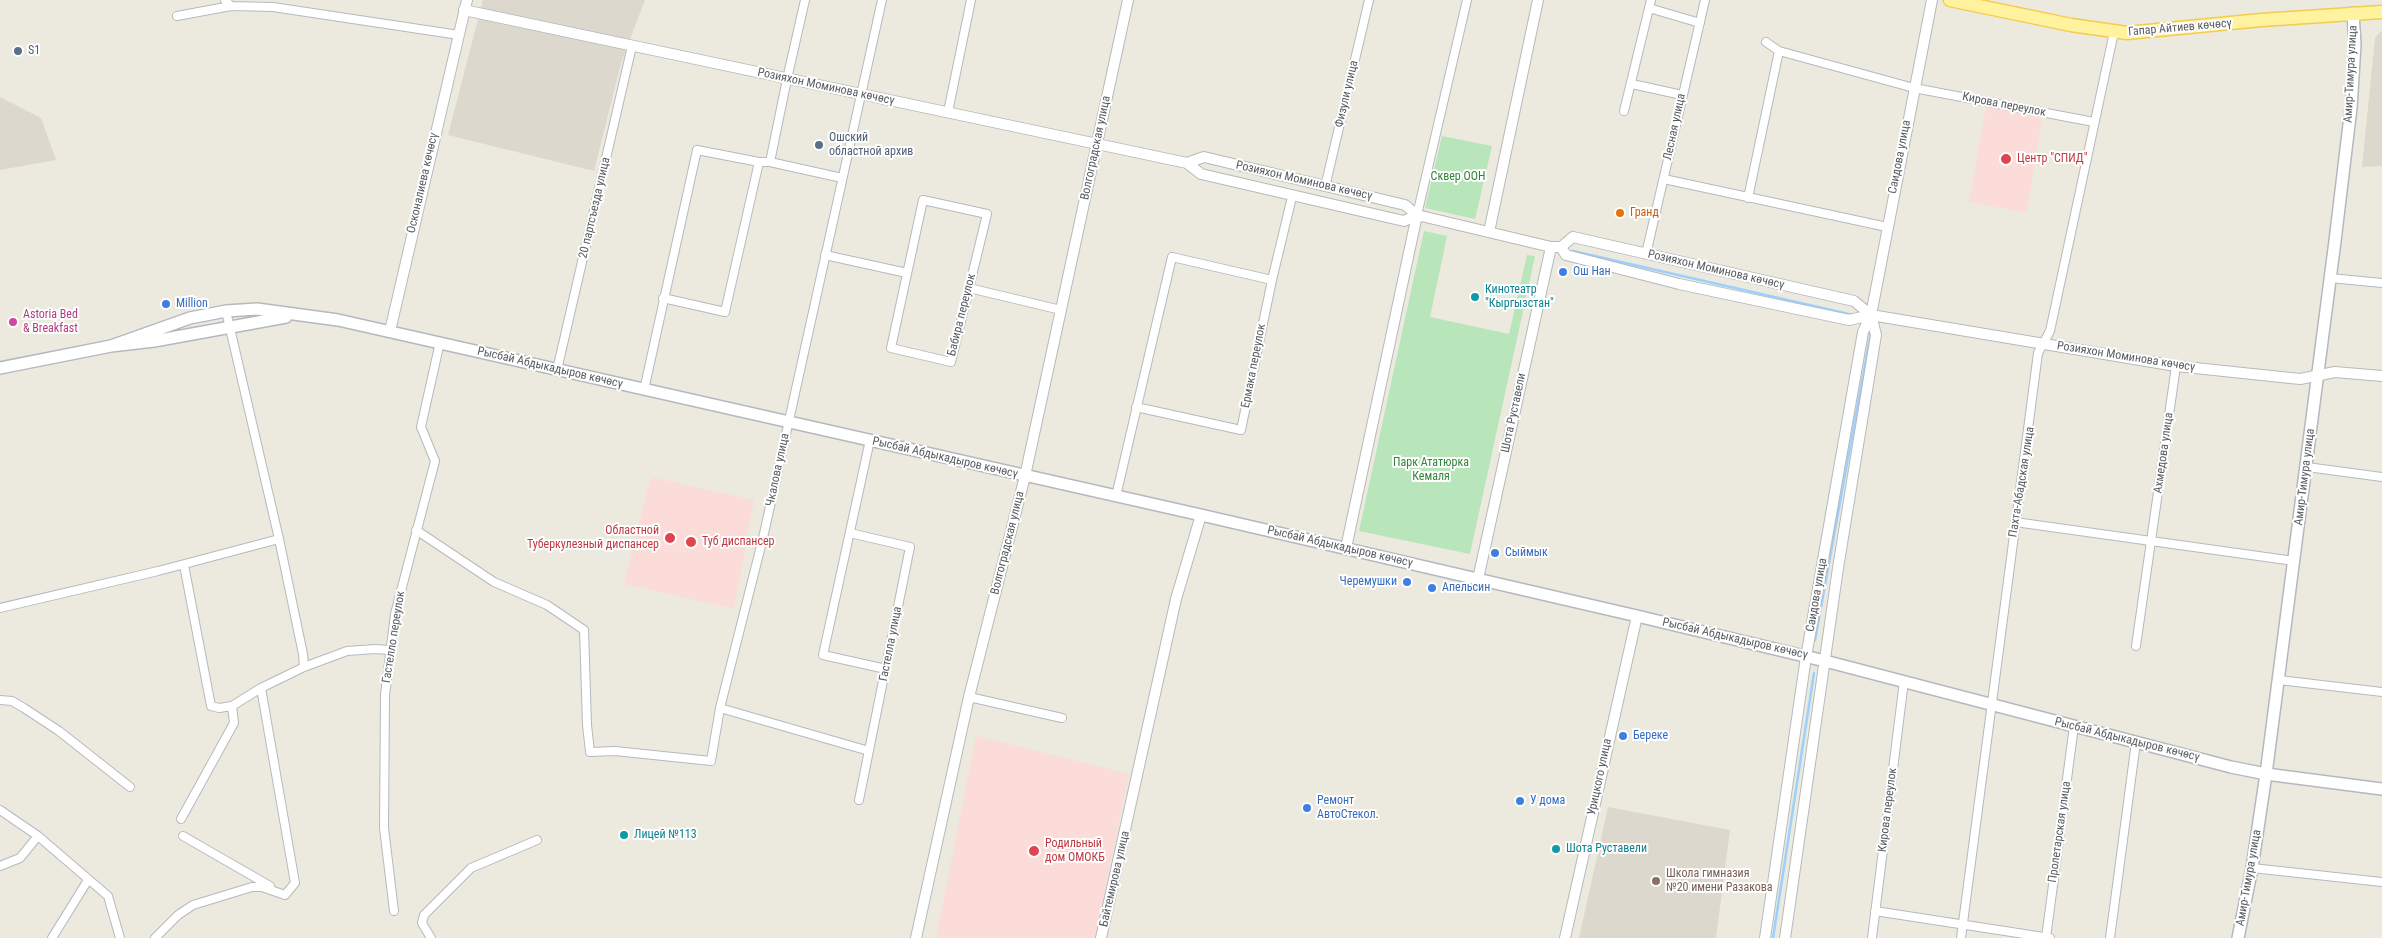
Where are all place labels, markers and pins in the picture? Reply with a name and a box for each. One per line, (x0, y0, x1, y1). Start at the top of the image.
place label: S1 (28, 44, 40, 58)
marker: S1 (12, 45, 24, 57)
place label: Ошский областной архив (829, 131, 913, 159)
marker: Ошский областной архив (813, 139, 825, 151)
marker: Центр "СПИД" (1999, 152, 2013, 166)
place label: Центр "СПИД" (2017, 152, 2088, 166)
place label: Гранд (1630, 206, 1659, 220)
marker: Гранд (1614, 207, 1626, 219)
place label: Ош Нан (1573, 265, 1611, 279)
marker: Ош Нан (1557, 266, 1569, 278)
place label: Кинотеатр "Кыргызстан" (1485, 283, 1554, 311)
marker: Кинотеатр "Кыргызстан" (1469, 291, 1481, 303)
place label: Million (176, 297, 208, 311)
marker: Million (160, 298, 172, 310)
place label: Astoria Bed & Breakfast (23, 308, 78, 336)
marker: Astoria Bed & Breakfast (7, 316, 19, 328)
place label: Областной Туберкулезный диспансер (527, 524, 659, 552)
marker: Областной Туберкулезный диспансер (663, 531, 677, 545)
marker: Туб диспансер (684, 535, 698, 549)
place label: Туб диспансер (702, 535, 775, 549)
place label: Сыймык (1505, 546, 1548, 560)
marker: Сыймык (1489, 547, 1501, 559)
place label: Черемушки (1340, 575, 1397, 589)
marker: Черемушки (1401, 576, 1413, 588)
place label: Апельсин (1442, 581, 1490, 595)
marker: Апельсин (1426, 582, 1438, 594)
place label: Береке (1633, 729, 1668, 743)
marker: Береке (1617, 730, 1629, 742)
place label: Ремонт АвтоСтекол. (1317, 794, 1379, 822)
place label: У дома (1530, 794, 1565, 808)
marker: У дома (1514, 795, 1526, 807)
marker: Ремонт АвтоСтекол. (1301, 802, 1313, 814)
place label: Лицей №113 (634, 828, 697, 842)
marker: Лицей №113 (618, 829, 630, 841)
place label: Родильный дом ОМОКБ (1045, 837, 1105, 865)
place label: Шота Руставели (1566, 842, 1647, 856)
marker: Шота Руставели (1550, 843, 1562, 855)
marker: Родильный дом ОМОКБ (1027, 844, 1041, 858)
place label: Школа гимназия №20 имени Разакова (1666, 867, 1773, 895)
marker: Школа гимназия №20 имени Разакова (1650, 875, 1662, 887)

